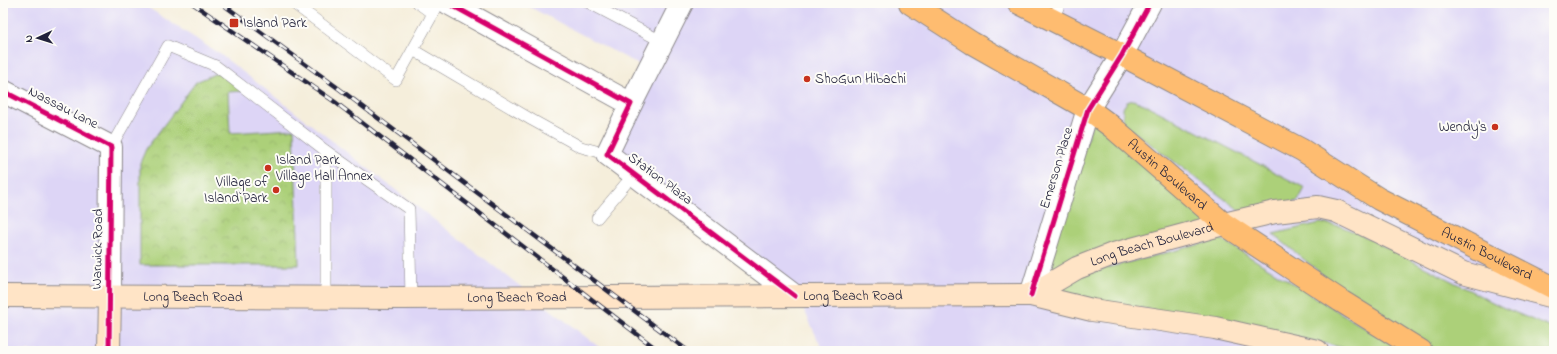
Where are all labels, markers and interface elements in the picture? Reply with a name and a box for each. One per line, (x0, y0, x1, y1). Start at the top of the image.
place label: Island Park (243, 13, 308, 34)
marker: Island Park (228, 17, 240, 29)
north arrow (18, 18, 58, 58)
text: N (21, 34, 37, 43)
place label: ShoGun Hibachi (815, 69, 906, 90)
marker: ShoGun Hibachi (802, 74, 812, 84)
street label: Nassau Lane (24, 81, 102, 135)
place label: Wendy's (1439, 117, 1487, 139)
marker: Wendy's (1490, 122, 1500, 132)
street label: Emerson Place (1035, 124, 1080, 211)
street label: Austin Boulevard (1122, 134, 1212, 215)
street label: Station Plaza (623, 148, 697, 210)
place label: Island Park Village Hall Annex (275, 150, 373, 188)
marker: Island Park Village Hall Annex (263, 163, 273, 173)
place label: Village of Island Park (204, 172, 269, 209)
marker: Village of Island Park (271, 185, 281, 195)
street label: Warwick Road (87, 208, 109, 290)
street label: Long Beach Boulevard (1087, 217, 1216, 272)
street label: Austin Boulevard (1437, 222, 1536, 286)
street label: Long Beach Road (803, 285, 903, 307)
street label: Long Beach Road (143, 286, 243, 308)
street label: Long Beach Road (467, 287, 567, 309)

